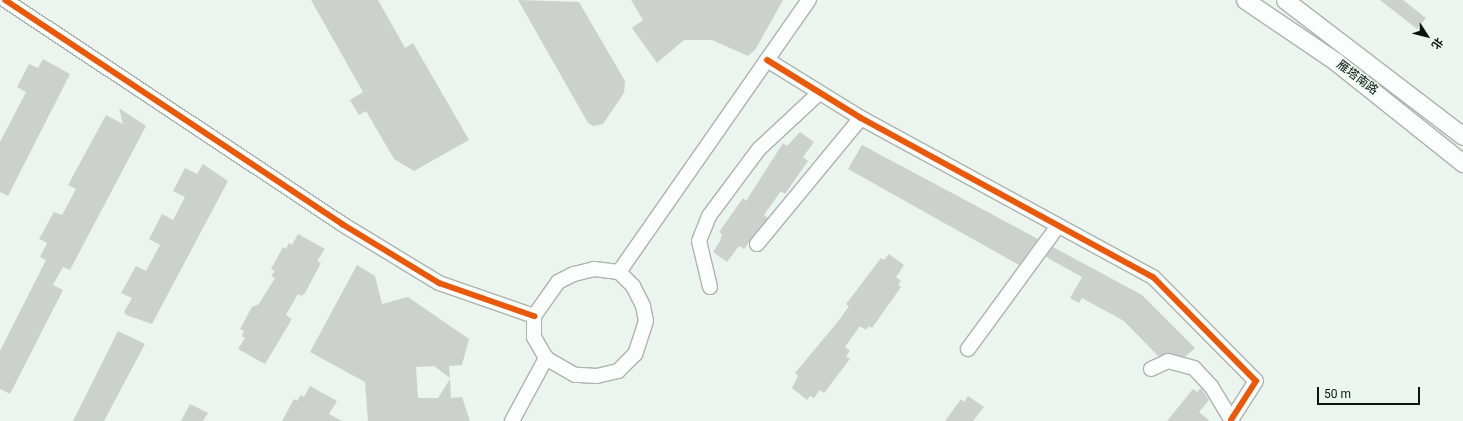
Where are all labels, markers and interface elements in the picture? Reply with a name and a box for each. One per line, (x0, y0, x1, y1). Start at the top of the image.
north arrow (1407, 16, 1447, 56)
text: 北 (1429, 35, 1446, 52)
street label: 雁塔南路 (1333, 58, 1381, 98)
scale bar (1319, 379, 1422, 405)
text: 50 m (1324, 387, 1351, 401)

